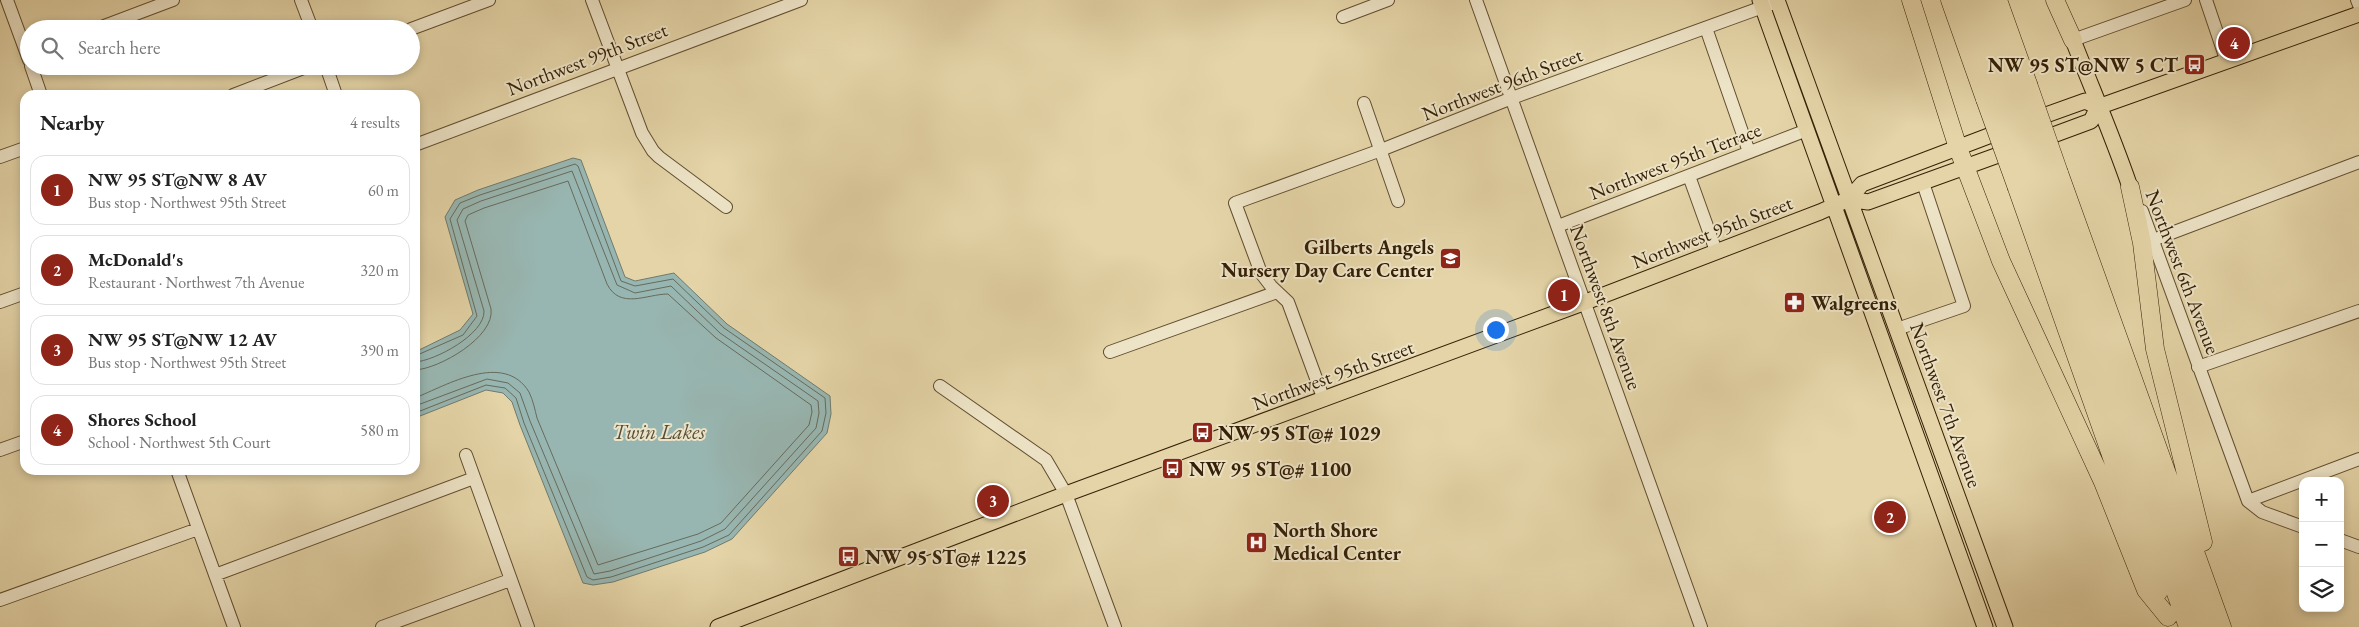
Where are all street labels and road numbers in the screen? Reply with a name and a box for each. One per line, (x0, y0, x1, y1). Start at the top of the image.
street label: Northwest 99th Street (503, 16, 672, 102)
street label: Northwest 96th Street (1418, 41, 1587, 127)
street label: Northwest 95th Terrace (1585, 116, 1765, 206)
street label: Northwest 6th Avenue (2140, 186, 2226, 358)
street label: Northwest 95th Street (1628, 189, 1797, 275)
street label: Northwest 8th Avenue (1564, 221, 1648, 393)
street label: Northwest 7th Avenue (1904, 319, 1988, 491)
street label: Northwest 95th Street (1249, 333, 1418, 416)

